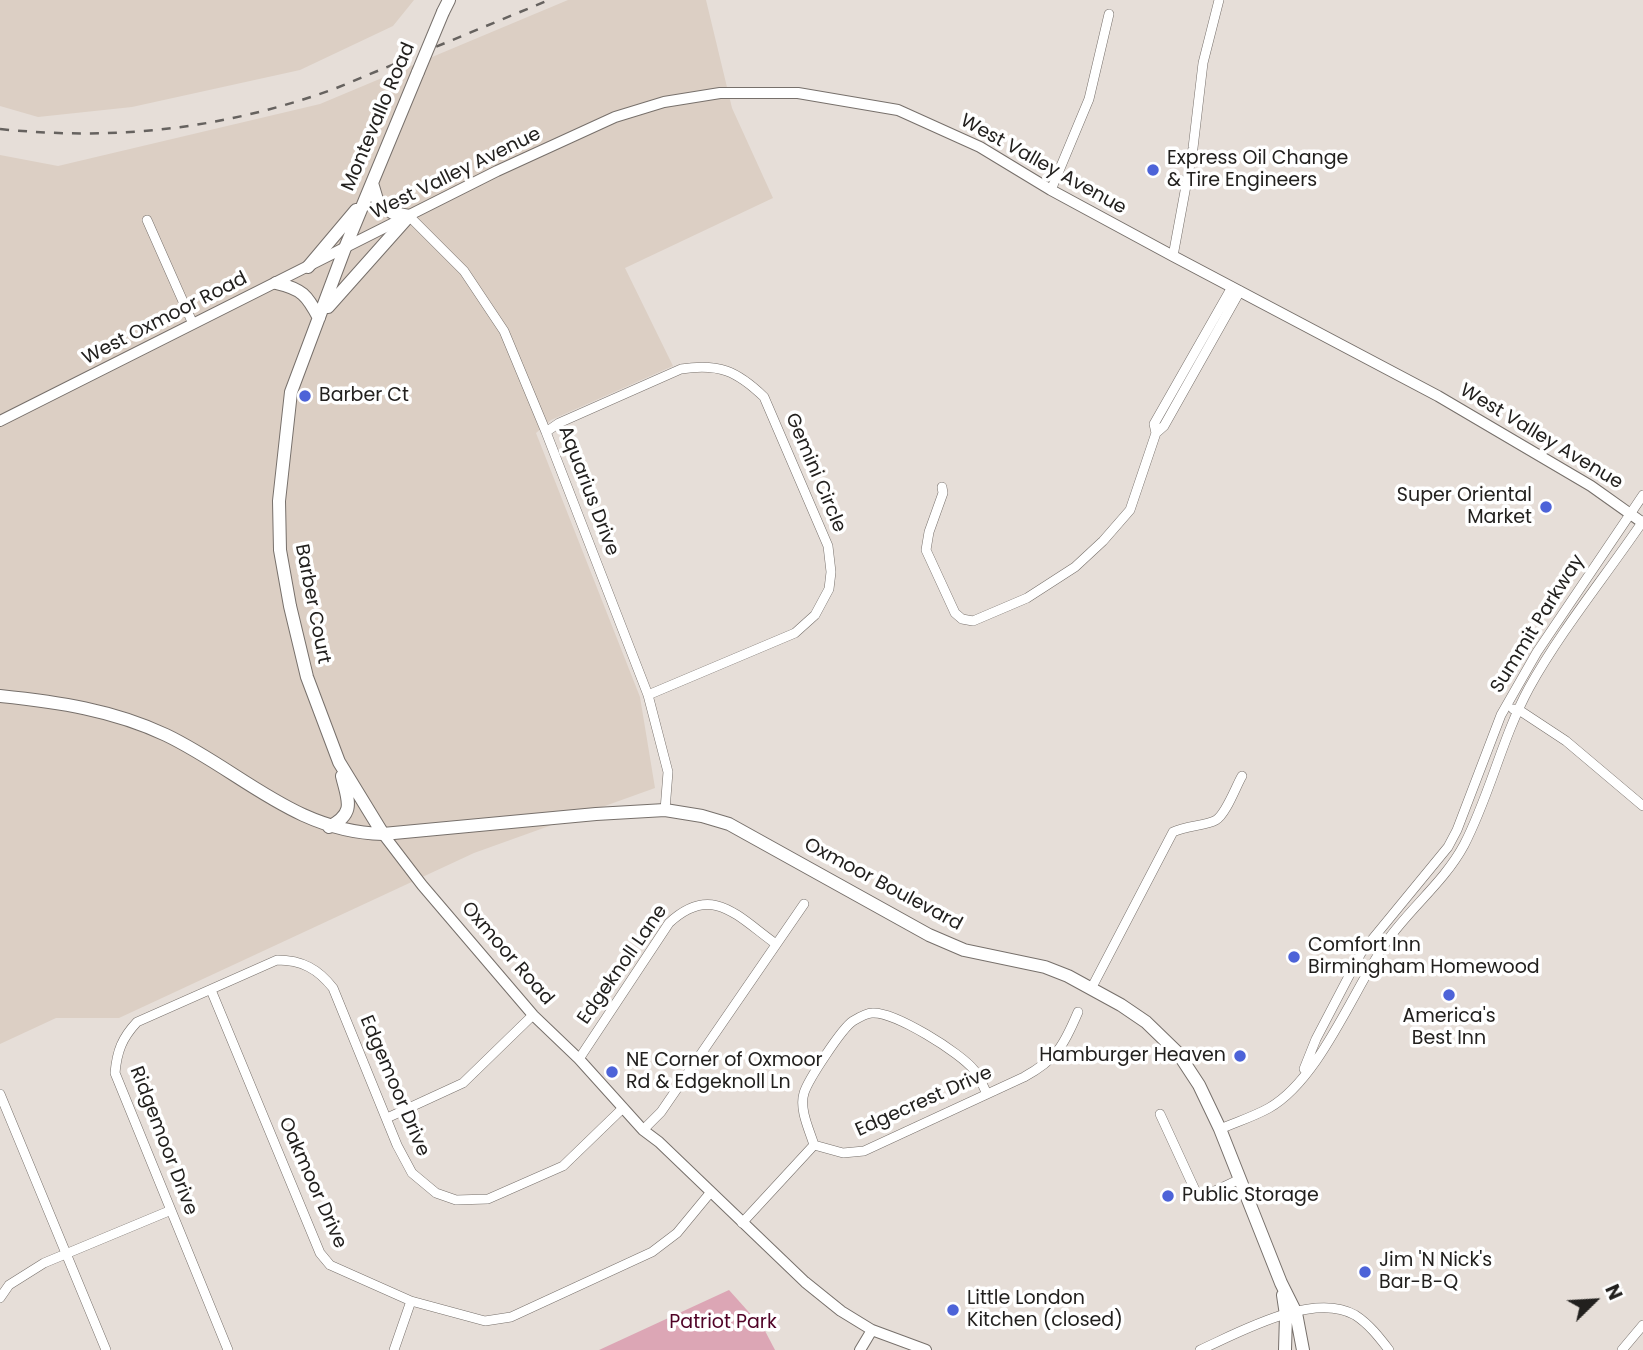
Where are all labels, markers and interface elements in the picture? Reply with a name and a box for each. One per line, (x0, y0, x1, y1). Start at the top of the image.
street label: Montevallo Road (337, 39, 421, 195)
street label: West Valley Avenue (956, 110, 1130, 220)
street label: West Valley Avenue (367, 123, 545, 225)
place label: Express Oil Change & Tire Engineers (1167, 148, 1348, 192)
marker: Express Oil Change & Tire Engineers (1145, 162, 1161, 178)
street label: West Oxmoor Road (79, 268, 251, 370)
street label: West Valley Avenue (1455, 379, 1627, 495)
place label: Barber Ct (319, 385, 409, 407)
marker: Barber Ct (297, 388, 313, 404)
street label: Gemini Circle (780, 410, 850, 536)
street label: Aquarius Drive (553, 423, 623, 559)
place label: Super Oriental Market (1397, 485, 1532, 529)
marker: Super Oriental Market (1538, 499, 1554, 515)
street label: Barber Court (289, 542, 335, 666)
street label: Summit Parkway (1486, 551, 1590, 697)
street label: Oxmoor Boulevard (800, 834, 966, 936)
street label: Oxmoor Road (456, 898, 558, 1010)
street label: Edgeknoll Lane (573, 901, 673, 1029)
place label: Comfort Inn Birmingham Homewood (1308, 935, 1540, 979)
marker: Comfort Inn Birmingham Homewood (1286, 949, 1302, 965)
marker: America's Best Inn (1441, 987, 1457, 1003)
place label: America's Best Inn (1402, 1006, 1496, 1050)
street label: Edgemoor Drive (354, 1012, 434, 1160)
place label: Hamburger Heaven (1039, 1045, 1226, 1067)
marker: Hamburger Heaven (1232, 1048, 1248, 1064)
place label: NE Corner of Oxmoor Rd & Edgeknoll Ln (626, 1050, 823, 1094)
street label: Edgecrest Drive (852, 1062, 996, 1142)
street label: Ridgemoor Drive (124, 1063, 202, 1219)
marker: NE Corner of Oxmoor Rd & Edgeknoll Ln (604, 1064, 620, 1080)
street label: Oakmoor Drive (273, 1114, 351, 1252)
place label: Public Storage (1182, 1185, 1319, 1207)
marker: Public Storage (1160, 1188, 1176, 1204)
place label: Jim 'N Nick's Bar-B-Q (1379, 1250, 1492, 1294)
marker: Jim 'N Nick's Bar-B-Q (1357, 1264, 1373, 1280)
north arrow (1559, 1266, 1629, 1336)
text: N (1598, 1280, 1629, 1304)
place label: Little London Kitchen (closed) (967, 1288, 1123, 1332)
marker: Little London Kitchen (closed) (945, 1302, 961, 1318)
park label: Patriot Park (669, 1312, 777, 1334)

